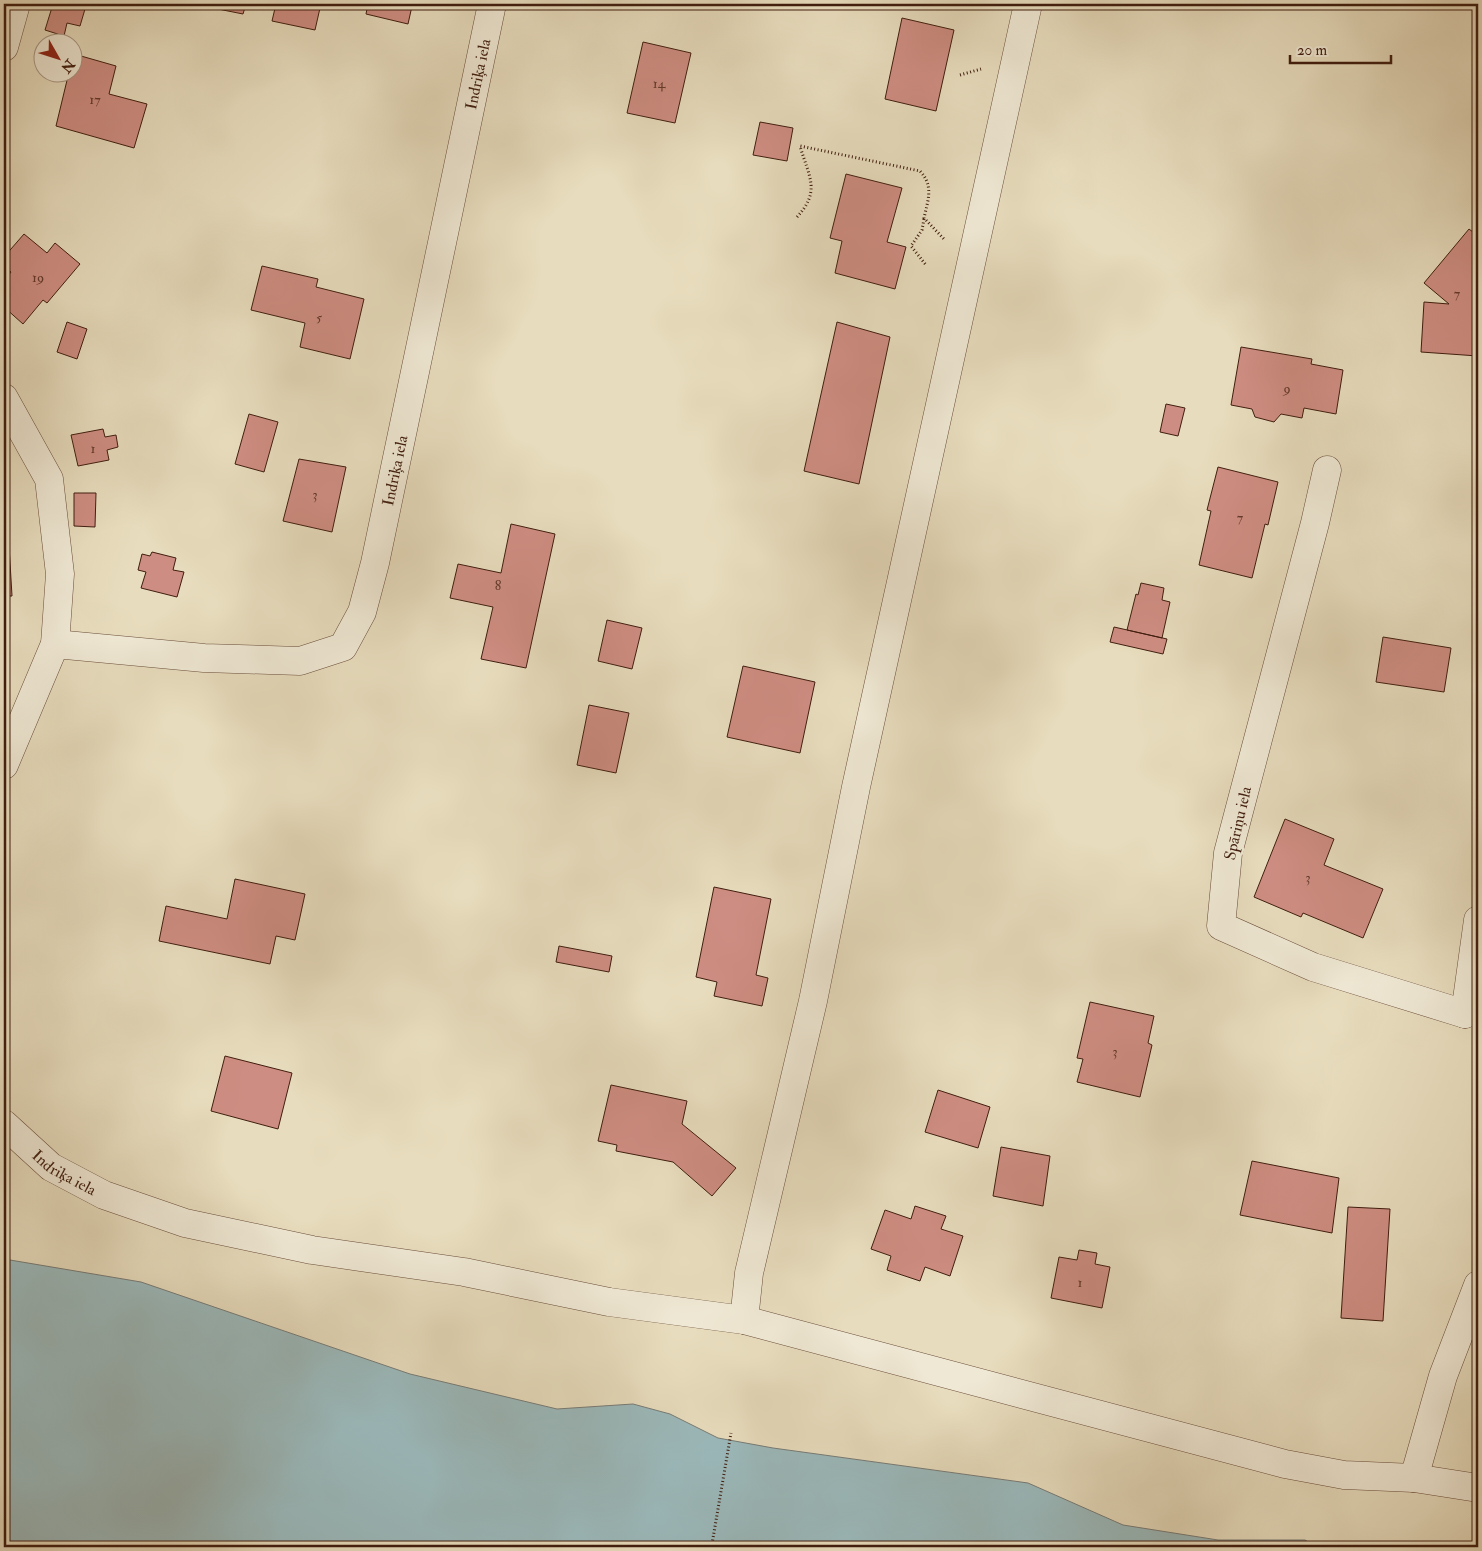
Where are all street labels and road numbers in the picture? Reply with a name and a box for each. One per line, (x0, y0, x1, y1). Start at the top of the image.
street label: Indriķa iela (461, 37, 496, 111)
street label: Indriķa iela (378, 433, 413, 508)
street label: Spāriņu iela (1220, 784, 1257, 862)
street label: Indriķa iela (28, 1146, 100, 1200)

